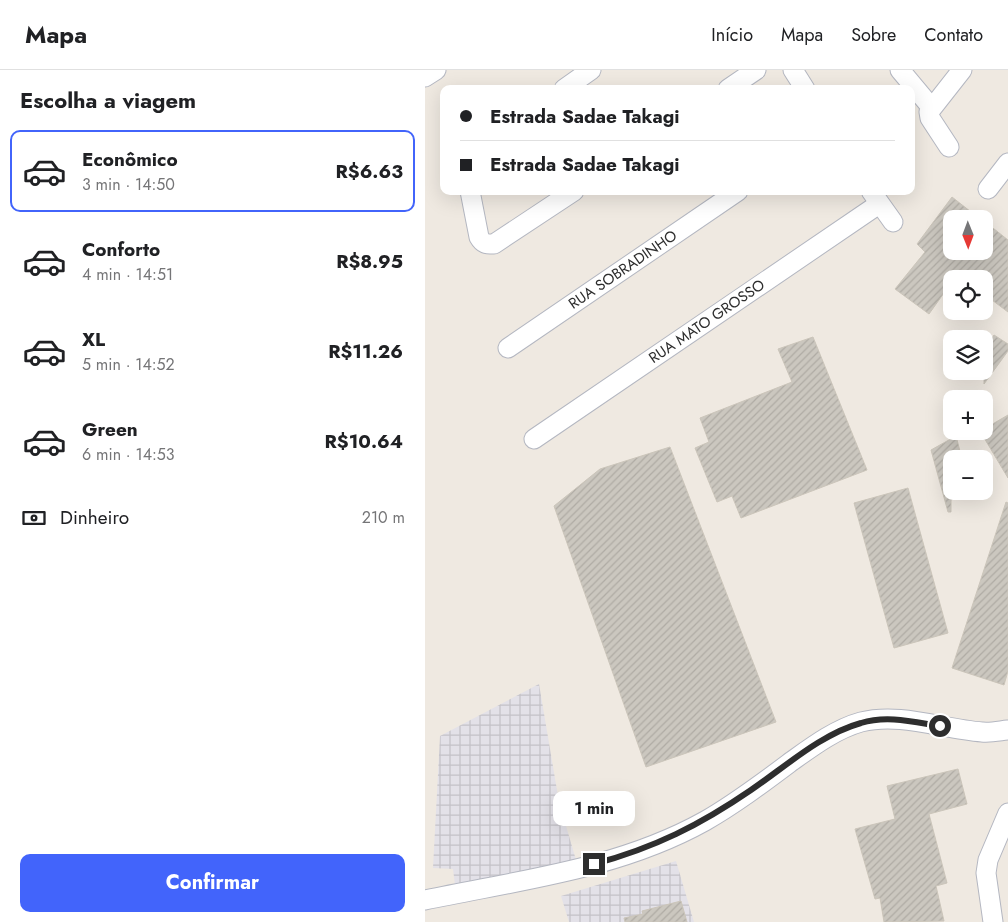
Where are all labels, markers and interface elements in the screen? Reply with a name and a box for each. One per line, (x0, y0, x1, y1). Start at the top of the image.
text: Mapa (25, 17, 87, 52)
text: Início (711, 22, 753, 48)
text: Mapa (781, 22, 823, 48)
text: Sobre (851, 22, 896, 48)
text: Contato (924, 22, 983, 48)
text: Escolha a viagem (20, 84, 196, 116)
text: Estrada Sadae Takagi (490, 103, 680, 130)
text: Econômico (82, 146, 178, 173)
icon: car (22, 149, 67, 194)
text: Estrada Sadae Takagi (490, 151, 680, 178)
text: R$6.63 (336, 158, 403, 185)
text: 3 min · 14:50 (82, 173, 175, 196)
north arrow (943, 210, 993, 260)
map controls (943, 210, 993, 500)
street label: RUA SOBRADINHO (564, 225, 682, 315)
text: Conforto (82, 236, 160, 263)
icon: car (22, 239, 67, 284)
text: R$8.95 (336, 248, 403, 275)
text: 4 min · 14:51 (82, 263, 173, 286)
button: locate (943, 270, 993, 320)
street label: RUA MATO GROSSO (644, 274, 769, 369)
text: XL (82, 326, 105, 353)
icon: car (22, 329, 67, 374)
button: layers (943, 330, 993, 380)
text: R$11.26 (328, 338, 403, 365)
text: 5 min · 14:52 (82, 353, 175, 376)
button: + (943, 390, 993, 440)
text: Green (82, 416, 138, 443)
icon: car (22, 419, 67, 464)
text: R$10.64 (325, 428, 403, 455)
text: 6 min · 14:53 (82, 443, 175, 466)
button: − (943, 450, 993, 500)
icon: cash (20, 504, 48, 532)
text: Dinheiro (60, 504, 129, 531)
text: 210 m (362, 506, 405, 529)
route start (929, 715, 951, 737)
callout: 1 min (553, 792, 635, 826)
text: 1 min (574, 797, 614, 820)
route end (583, 853, 605, 875)
button: Confirmar (20, 854, 405, 912)

